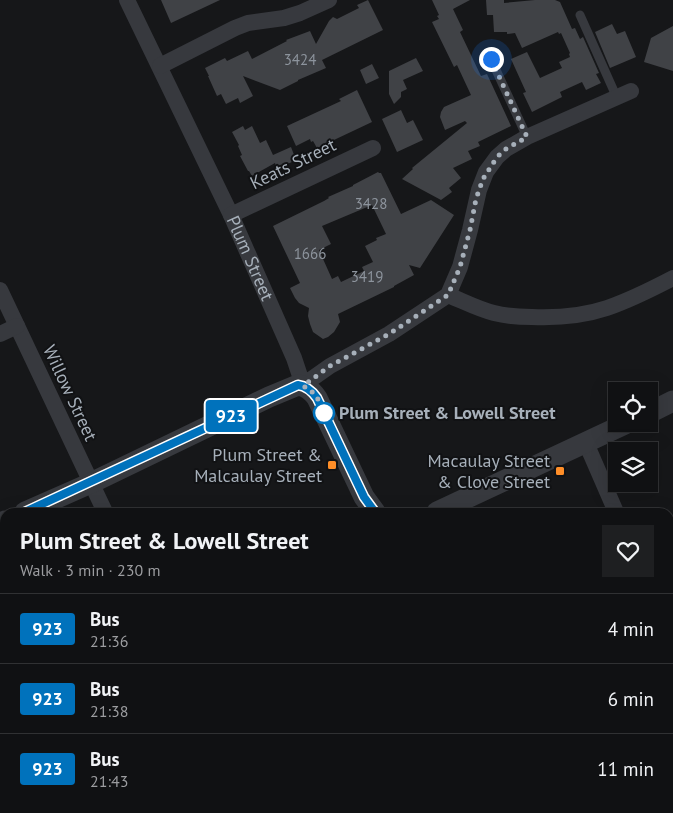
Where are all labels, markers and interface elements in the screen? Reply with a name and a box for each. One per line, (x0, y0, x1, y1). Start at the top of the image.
your location (479, 47, 504, 72)
house number: 3424 (284, 50, 316, 69)
street label: Keats Street (246, 133, 339, 194)
house number: 3428 (355, 194, 387, 213)
street label: Plum Street (222, 212, 279, 304)
house number: 1666 (294, 244, 326, 263)
house number: 3419 (351, 267, 383, 286)
street label: Willow Street (38, 341, 103, 444)
map controls (608, 382, 658, 492)
button: locate (608, 382, 658, 432)
line badge: 923 (202, 400, 260, 432)
place label: Plum Street & Lowell Street (339, 401, 556, 424)
marker: Plum Street & Lowell Street (313, 402, 335, 424)
text: 923 (216, 404, 246, 427)
button: layers (608, 442, 658, 492)
place label: Plum Street & Malcaulay Street (194, 443, 322, 487)
place label: Macaulay Street & Clove Street (427, 449, 550, 493)
marker: Plum Street & Malcaulay Street (326, 459, 338, 471)
marker: Macaulay Street & Clove Street (554, 465, 566, 477)
text: Plum Street & Lowell Street (20, 525, 309, 556)
button: heart (602, 525, 654, 577)
text: Walk · 3 min · 230 m (20, 560, 160, 580)
text: Bus (90, 607, 119, 631)
text: 923 (32, 617, 63, 640)
text: 4 min (608, 617, 654, 641)
text: 21:36 (90, 631, 128, 651)
text: Bus (90, 677, 119, 701)
text: 923 (32, 687, 63, 710)
text: 6 min (608, 687, 654, 711)
text: 21:38 (90, 701, 128, 721)
text: Bus (90, 747, 119, 771)
text: 923 (32, 757, 63, 780)
text: 11 min (597, 757, 654, 781)
text: 21:43 (90, 771, 128, 791)

